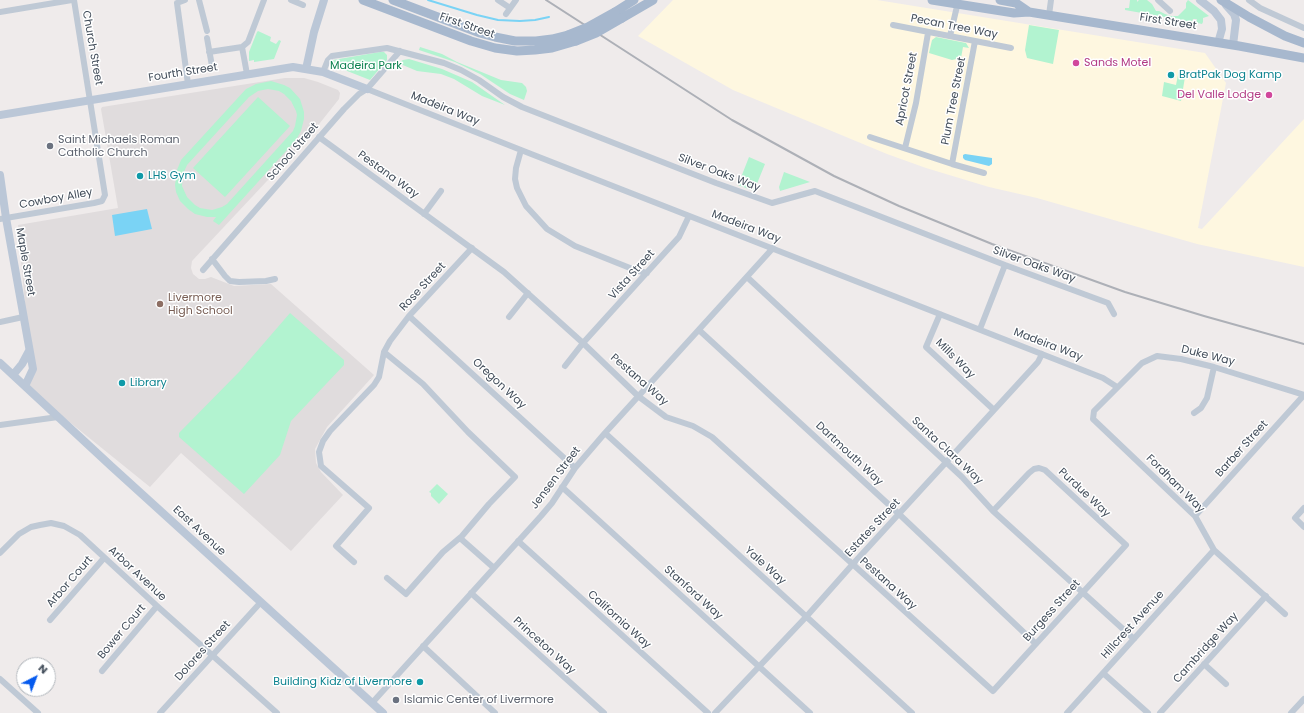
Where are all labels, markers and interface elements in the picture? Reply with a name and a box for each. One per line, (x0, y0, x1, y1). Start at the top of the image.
street label: Church Street (79, 10, 105, 86)
street label: First Street (438, 10, 496, 42)
street label: First Street (1139, 11, 1197, 33)
street label: Pecan Tree Way (909, 12, 999, 42)
street label: Apricot Street (893, 51, 921, 127)
street label: Plum Tree Street (939, 56, 969, 146)
place label: Sands Motel (1084, 56, 1151, 70)
marker: Sands Motel (1071, 58, 1081, 68)
park label: Madeira Park (330, 59, 402, 73)
street label: Fourth Street (147, 61, 219, 85)
place label: BratPak Dog Kamp (1179, 68, 1282, 82)
marker: BratPak Dog Kamp (1166, 70, 1176, 80)
place label: Del Valle Lodge (1177, 88, 1261, 102)
street label: Madeira Way (409, 89, 481, 129)
marker: Del Valle Lodge (1264, 90, 1274, 100)
street label: School Street (264, 120, 322, 184)
place label: Saint Michaels Roman Catholic Church (58, 133, 180, 159)
marker: Saint Michaels Roman Catholic Church (45, 141, 55, 151)
street label: Pestana Way (355, 148, 421, 202)
street label: Silver Oaks Way (676, 151, 762, 195)
place label: LHS Gym (148, 169, 196, 183)
marker: LHS Gym (135, 171, 145, 181)
street label: Cowboy Alley (18, 186, 94, 212)
street label: Madeira Way (710, 208, 782, 246)
street label: Maple Street (13, 227, 37, 297)
street label: Silver Oaks Way (991, 244, 1077, 286)
street label: Vista Street (606, 247, 658, 303)
street label: Rose Street (397, 260, 449, 314)
place label: Livermore High School (168, 291, 233, 317)
marker: Livermore High School (155, 299, 165, 309)
street label: Madeira Way (1012, 326, 1084, 364)
street label: Mills Way (932, 336, 978, 382)
street label: Duke Way (1180, 343, 1236, 369)
street label: Pestana Way (607, 351, 671, 409)
street label: Oregon Way (469, 356, 529, 412)
place label: Library (130, 376, 167, 390)
marker: Library (117, 378, 127, 388)
street label: Santa Clara Way (909, 415, 985, 487)
street label: Barber Street (1213, 418, 1271, 480)
street label: Dartmouth Way (813, 419, 885, 489)
street label: Jensen Street (528, 444, 584, 512)
street label: Fordham Way (1143, 452, 1207, 516)
street label: Purdue Way (1055, 466, 1113, 520)
street label: Estates Street (843, 496, 903, 560)
street label: East Avenue (170, 503, 228, 559)
street label: Arbor Avenue (105, 544, 169, 604)
street label: Yale Way (742, 544, 788, 588)
street label: Arbor Court (44, 554, 96, 610)
street label: Pestana Way (857, 555, 919, 613)
street label: Stanford Way (661, 563, 725, 623)
street label: Burgess Street (1021, 577, 1083, 645)
street label: California Way (585, 588, 653, 652)
street label: Hillcrest Avenue (1099, 588, 1167, 662)
street label: Bower Court (95, 602, 149, 662)
street label: Cambridge Way (1171, 610, 1241, 686)
street label: Princeton Way (510, 615, 578, 677)
street label: Dolores Street (173, 618, 233, 684)
north arrow (16, 657, 56, 697)
text: N (35, 660, 52, 678)
place label: Building Kidz of Livermore (273, 675, 412, 689)
marker: Building Kidz of Livermore (415, 677, 425, 687)
place label: Islamic Center of Livermore (404, 693, 554, 707)
marker: Islamic Center of Livermore (391, 695, 401, 705)

